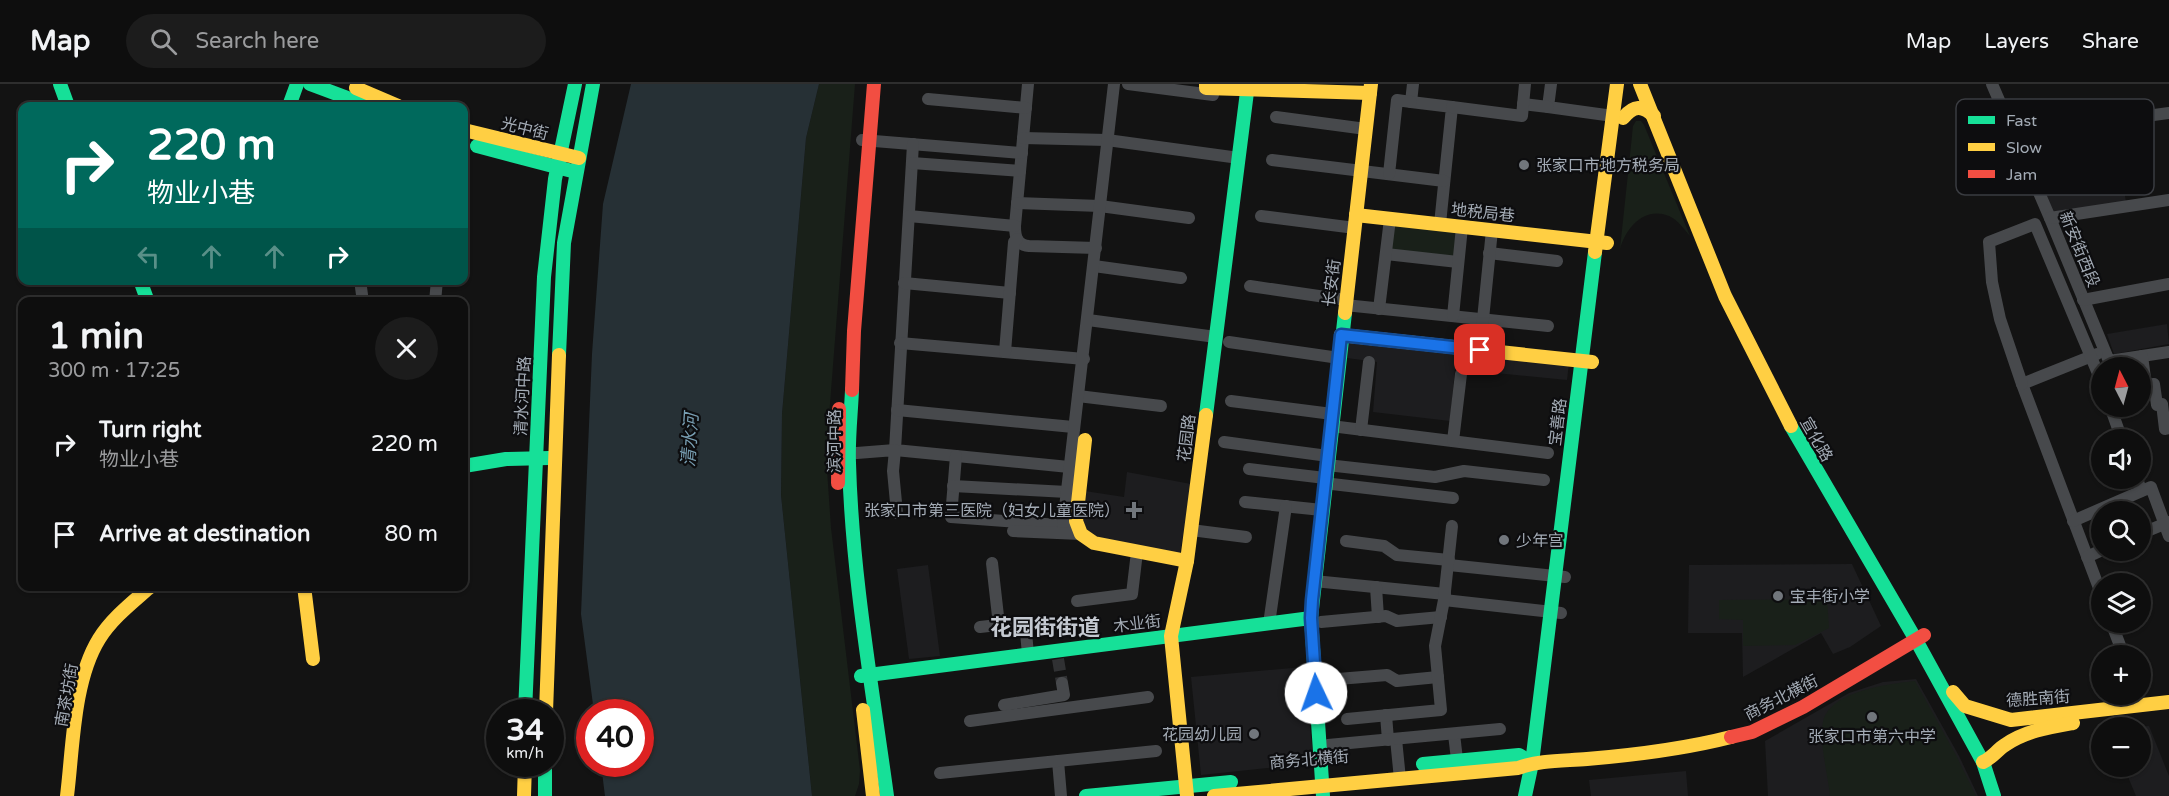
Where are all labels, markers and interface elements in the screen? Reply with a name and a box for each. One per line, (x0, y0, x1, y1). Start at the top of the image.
search box (126, 14, 546, 68)
text: Map (30, 24, 90, 58)
icon: search (147, 25, 180, 58)
text: Search here (195, 28, 319, 54)
text: Map (1906, 29, 1951, 54)
text: Layers (1984, 29, 2049, 54)
text: Share (2082, 29, 2139, 54)
legend (1956, 99, 2154, 195)
text: Fast (2006, 111, 2037, 131)
street label: 光中街 (499, 113, 550, 144)
text: 220 m (147, 120, 276, 171)
icon: right (48, 126, 126, 204)
text: Slow (2006, 138, 2042, 158)
place label: 张家口市地方税务局 (1536, 156, 1680, 176)
marker: 张家口市地方税务局 (1517, 158, 1531, 172)
text: Jam (2006, 165, 2037, 185)
text: 物业小巷 (147, 177, 255, 210)
street label: 地税局巷 (1450, 200, 1516, 226)
street label: 新安街西段 (2055, 209, 2103, 290)
icon: left (132, 240, 165, 273)
icon: ahead (195, 240, 228, 273)
icon: ahead (258, 240, 291, 273)
icon: right (321, 240, 354, 273)
street label: 长安街 (1319, 258, 1345, 308)
text: 1 min (48, 315, 144, 358)
button: close (375, 317, 438, 380)
pin (1454, 324, 1505, 375)
icon: arrive (1463, 333, 1496, 366)
street label: 清水河中路 (511, 356, 535, 437)
north arrow (2091, 357, 2151, 417)
map controls (2091, 357, 2151, 777)
text: 300 m · 17:25 (48, 359, 180, 383)
street label: 宝善路 (1545, 397, 1571, 447)
water label: 清水河 (677, 409, 703, 468)
street label: 滨河中路 (825, 409, 845, 473)
street label: 花园路 (1174, 413, 1200, 463)
street label: 宣化路 (1795, 414, 1837, 465)
text: Turn right (99, 417, 201, 443)
icon: right (48, 428, 81, 461)
button: sound (2091, 429, 2151, 489)
text: 220 m (371, 431, 438, 457)
text: 物业小巷 (99, 448, 179, 472)
place label: 张家口市第三医院（妇女儿童医院） (864, 501, 1120, 521)
marker: 张家口市第三医院（妇女儿童医院） (1125, 501, 1143, 519)
button: search (2091, 501, 2151, 561)
icon: arrive (48, 518, 81, 551)
text: Arrive at destination (99, 521, 310, 547)
text: 80 m (384, 521, 438, 547)
place label: 少年宫 (1516, 531, 1564, 551)
marker: 少年宫 (1497, 533, 1511, 547)
button: layers (2091, 573, 2151, 633)
place label: 宝丰街小学 (1790, 587, 1870, 607)
marker: 宝丰街小学 (1771, 589, 1785, 603)
street label: 木业街 (1112, 611, 1162, 637)
district label: 花园街街道 (990, 615, 1100, 641)
button: + (2091, 645, 2151, 705)
position arrow (1284, 661, 1348, 725)
street label: 南茶坊街 (52, 662, 82, 728)
street label: 商务北横街 (1741, 671, 1822, 725)
street label: 德胜南街 (2005, 687, 2071, 711)
speed limit sign: 40 (576, 699, 654, 777)
marker: 张家口市第六中学 (1865, 710, 1879, 724)
text: 34 (506, 712, 544, 749)
button: − (2091, 717, 2151, 777)
place label: 花园幼儿园 (1162, 725, 1242, 745)
marker: 花园幼儿园 (1247, 727, 1261, 741)
place label: 张家口市第六中学 (1808, 727, 1936, 747)
text: km/h (506, 744, 544, 762)
street label: 商务北横街 (1268, 747, 1350, 773)

